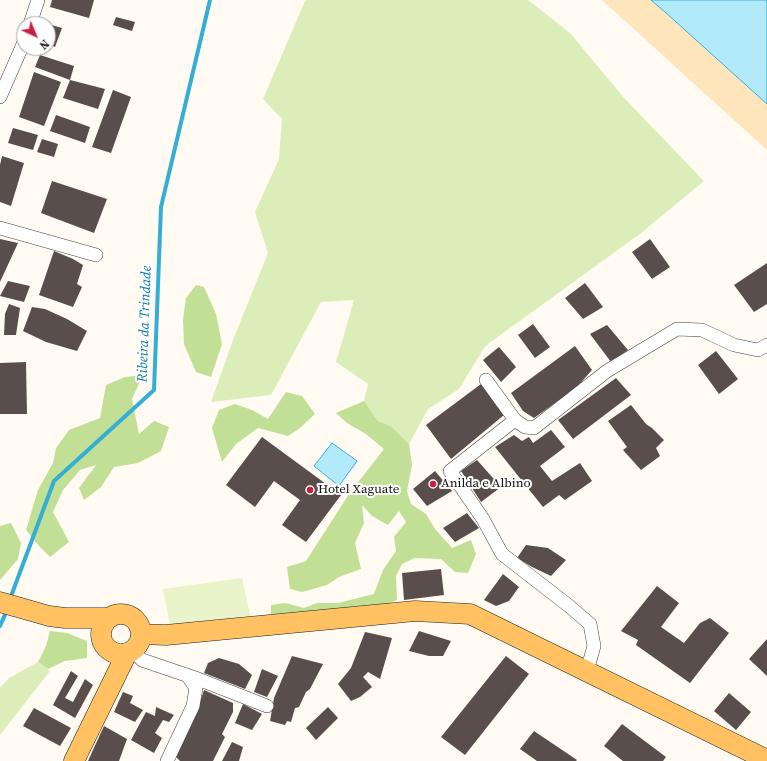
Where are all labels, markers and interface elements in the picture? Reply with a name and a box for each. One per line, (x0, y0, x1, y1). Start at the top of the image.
north arrow (16, 16, 56, 56)
text: N (36, 36, 52, 52)
water label: Ribeira da Trindade (135, 265, 155, 383)
place label: Anilda e Albino (441, 476, 531, 492)
marker: Anilda e Albino (428, 479, 438, 489)
place label: Hotel Xaguate (318, 482, 399, 498)
marker: Hotel Xaguate (305, 485, 315, 495)

